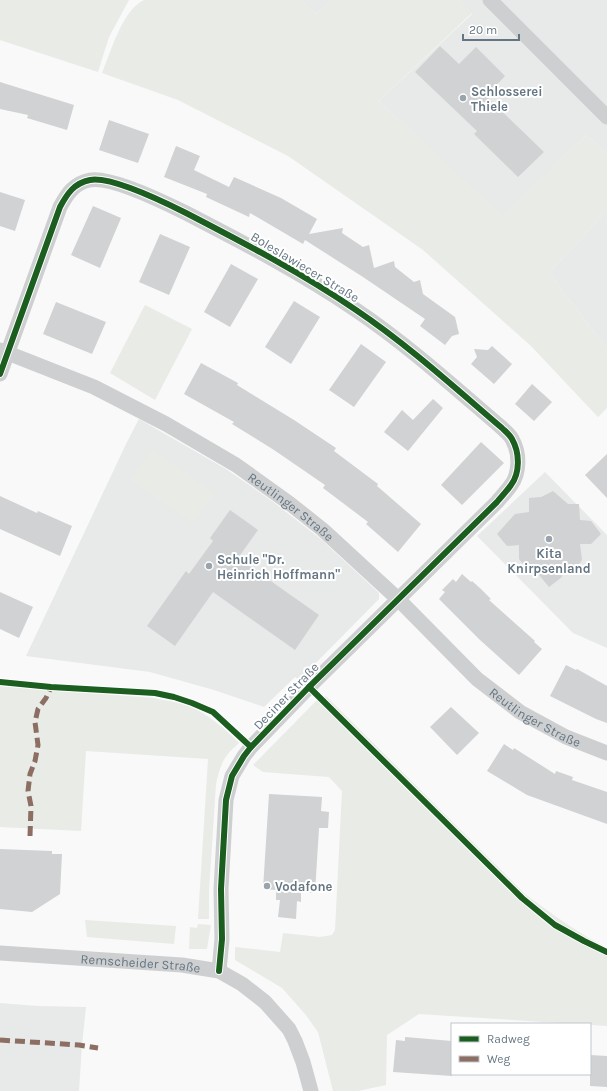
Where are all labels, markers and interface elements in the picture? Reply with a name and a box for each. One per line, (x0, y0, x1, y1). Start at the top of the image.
scale bar (463, 16, 519, 42)
text: 20 m (469, 23, 497, 37)
place label: Schlosserei Thiele (471, 84, 542, 114)
marker: Schlosserei Thiele (458, 93, 468, 103)
street label: Boleslawiecer Straße (248, 229, 362, 305)
street label: Reutlinger Straße (245, 469, 337, 544)
marker: Kita Knirpsenland (544, 534, 554, 544)
place label: Kita Knirpsenland (507, 546, 591, 576)
place label: Schule "Dr. Heinrich Hoffmann" (217, 552, 340, 582)
marker: Schule "Dr. Heinrich Hoffmann" (204, 561, 214, 571)
street label: Deciner Straße (250, 659, 322, 733)
street label: Reutlinger Straße (487, 684, 583, 750)
place label: Vodafone (275, 879, 332, 894)
marker: Vodafone (262, 881, 272, 891)
street label: Remscheider Straße (80, 951, 202, 975)
legend (451, 1023, 591, 1075)
text: Radweg (487, 1032, 530, 1046)
text: Weg (487, 1052, 511, 1066)

